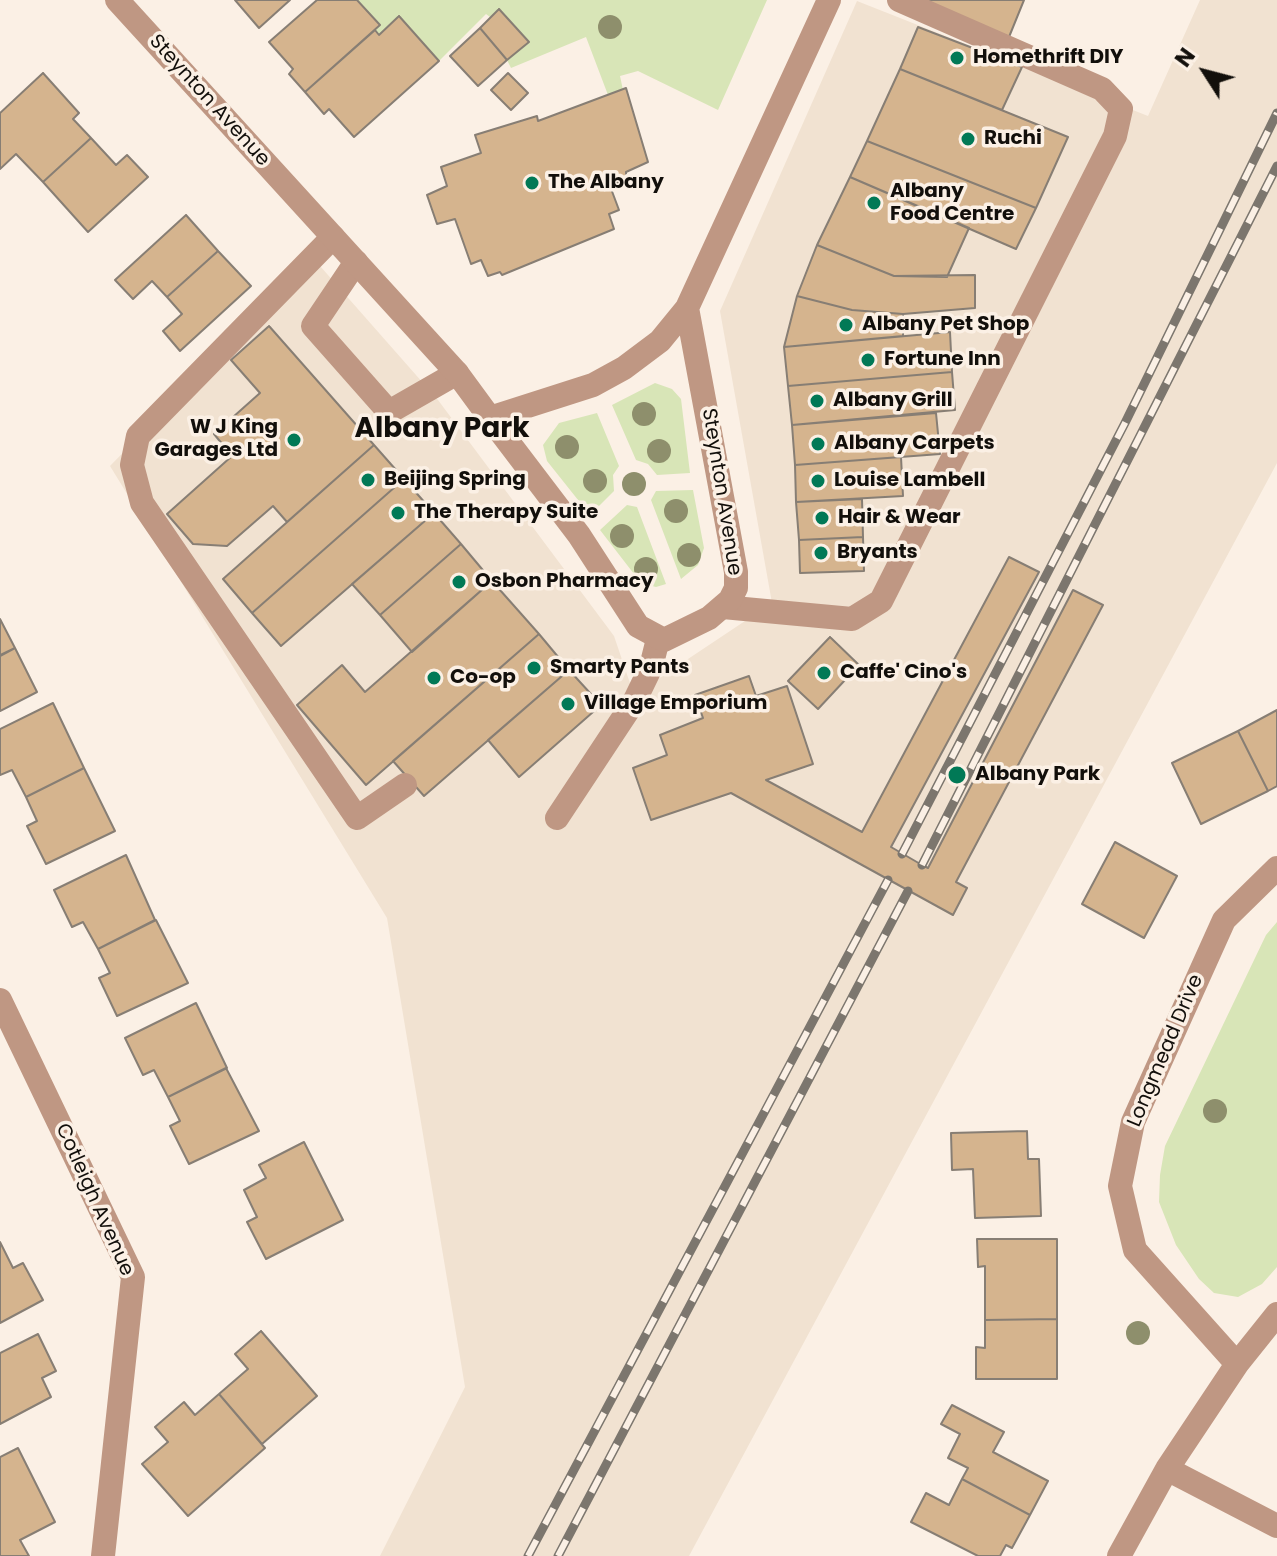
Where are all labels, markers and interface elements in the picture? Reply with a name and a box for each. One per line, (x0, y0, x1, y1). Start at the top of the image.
street label: Steynton Avenue (144, 30, 274, 172)
north arrow (1165, 32, 1245, 112)
text: N (1168, 42, 1203, 73)
place label: Homethrift DIY (973, 46, 1123, 70)
marker: Homethrift DIY (948, 49, 966, 67)
place label: Ruchi (984, 127, 1042, 151)
marker: Ruchi (959, 130, 977, 148)
place label: The Albany (548, 171, 664, 195)
marker: The Albany (523, 174, 541, 192)
place label: Albany Food Centre (890, 180, 1014, 227)
marker: Albany Food Centre (865, 194, 883, 212)
place label: Albany Pet Shop (862, 313, 1029, 337)
marker: Albany Pet Shop (837, 316, 855, 334)
place label: Fortune Inn (884, 348, 1001, 372)
marker: Fortune Inn (859, 351, 877, 369)
place label: Albany Grill (833, 389, 953, 413)
marker: Albany Grill (808, 392, 826, 410)
street label: Steynton Avenue (696, 407, 746, 577)
district label: Albany Park (354, 413, 530, 447)
place label: W J King Garages Ltd (155, 416, 278, 463)
marker: W J King Garages Ltd (285, 431, 303, 449)
place label: Albany Carpets (834, 432, 995, 456)
marker: Albany Carpets (809, 435, 827, 453)
place label: Beijing Spring (384, 468, 526, 492)
place label: Louise Lambell (834, 469, 985, 493)
marker: Beijing Spring (359, 471, 377, 489)
marker: Louise Lambell (809, 472, 827, 490)
place label: The Therapy Suite (414, 501, 598, 525)
marker: The Therapy Suite (389, 504, 407, 522)
place label: Hair & Wear (838, 506, 961, 530)
marker: Hair & Wear (813, 509, 831, 527)
place label: Bryants (837, 541, 918, 565)
marker: Bryants (812, 544, 830, 562)
place label: Osbon Pharmacy (475, 570, 654, 594)
marker: Osbon Pharmacy (450, 573, 468, 591)
place label: Smarty Pants (550, 656, 689, 680)
marker: Smarty Pants (525, 659, 543, 677)
place label: Caffe' Cino's (840, 661, 967, 685)
marker: Caffe' Cino's (815, 664, 833, 682)
place label: Co-op (450, 666, 516, 690)
marker: Co-op (425, 669, 443, 687)
place label: Village Emporium (584, 692, 767, 716)
marker: Village Emporium (559, 695, 577, 713)
place label: Albany Park (975, 763, 1100, 787)
marker: Albany Park (946, 764, 968, 786)
street label: Longmead Drive (1123, 971, 1209, 1131)
street label: Cotleigh Avenue (50, 1120, 138, 1280)

